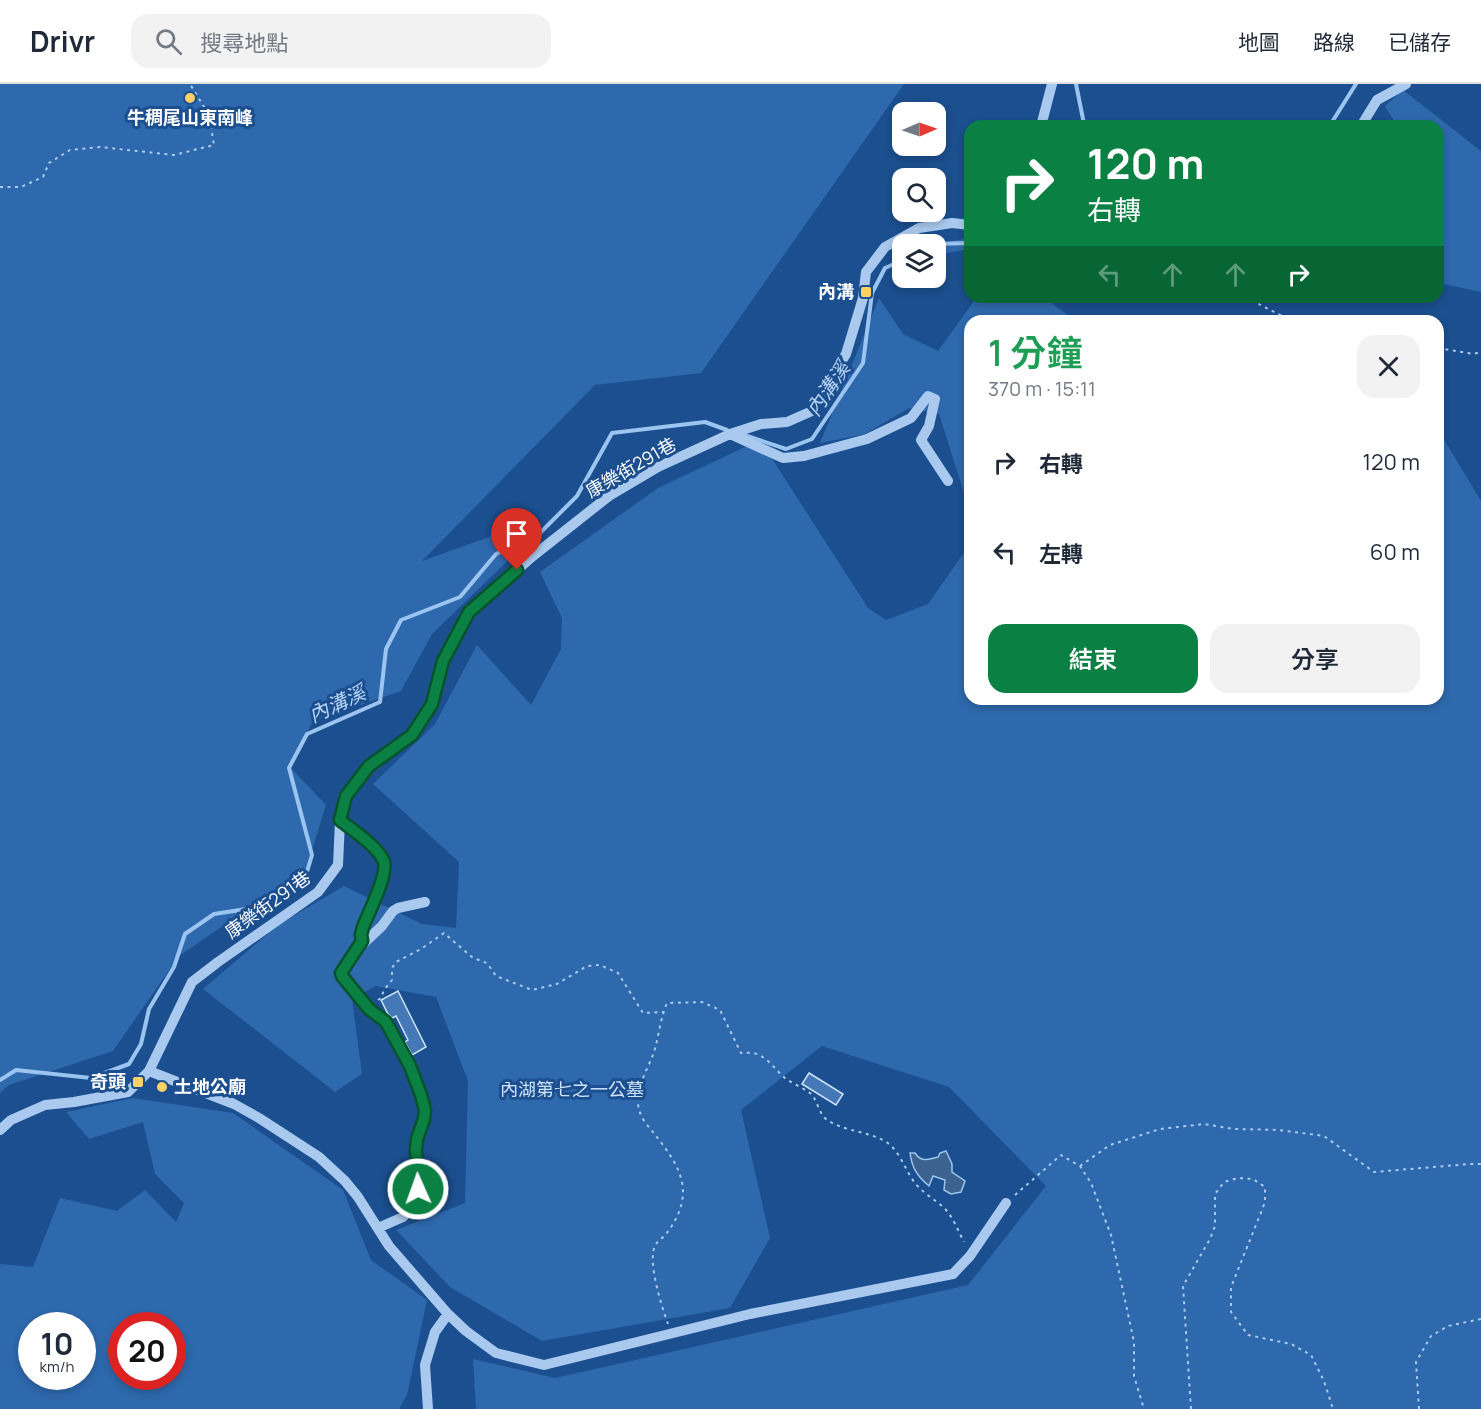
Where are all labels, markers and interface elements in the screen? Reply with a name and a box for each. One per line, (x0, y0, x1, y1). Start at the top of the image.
search box (131, 14, 551, 68)
text: Drivr (30, 22, 95, 60)
icon: search (152, 25, 185, 58)
text: 搜尋地點 (200, 28, 288, 58)
text: 地圖 (1238, 28, 1280, 56)
text: 路線 (1313, 28, 1355, 56)
text: 已儲存 (1388, 28, 1451, 56)
marker: 牛稠尾山東南峰 (183, 91, 197, 105)
north arrow (892, 102, 946, 156)
map controls (892, 102, 946, 288)
place label: 牛稠尾山東南峰 (127, 105, 253, 129)
text: 120 m (1087, 134, 1204, 192)
icon: right (988, 144, 1066, 222)
button: search (892, 168, 946, 222)
text: 右轉 (1087, 191, 1141, 228)
button: layers (892, 234, 946, 288)
icon: left (1093, 258, 1126, 291)
icon: ahead (1156, 258, 1189, 291)
icon: ahead (1219, 258, 1252, 291)
icon: right (1282, 258, 1315, 291)
place label: 內溝 (818, 279, 854, 303)
marker: 內溝 (859, 285, 873, 299)
text: 1 分鐘 (988, 328, 1082, 377)
button: close (1357, 335, 1420, 398)
water label: 內溝溪 (800, 354, 857, 421)
text: 370 m · 15:11 (988, 375, 1096, 402)
street label: 康樂街291巷 (581, 432, 680, 503)
icon: right (988, 446, 1021, 479)
text: 120 m (1362, 447, 1420, 477)
text: 右轉 (1039, 449, 1083, 479)
pin (491, 508, 542, 570)
icon: arrive (500, 517, 533, 550)
icon: left (988, 536, 1021, 569)
text: 60 m (1370, 537, 1420, 567)
text: 左轉 (1039, 539, 1083, 569)
button: 結束 (988, 624, 1198, 693)
button: 分享 (1210, 624, 1420, 693)
water label: 內溝溪 (304, 677, 372, 728)
street label: 康樂街291巷 (220, 865, 315, 943)
place label: 奇頭 (90, 1069, 126, 1093)
place label: 土地公廟 (174, 1074, 246, 1098)
marker: 奇頭 (131, 1075, 145, 1089)
park label: 內湖第七之一公墓 (500, 1077, 644, 1101)
marker: 土地公廟 (155, 1080, 169, 1094)
position arrow (386, 1157, 450, 1221)
speed limit sign: 20 (108, 1312, 186, 1390)
text: 10 (41, 1323, 73, 1364)
text: km/h (40, 1356, 74, 1377)

